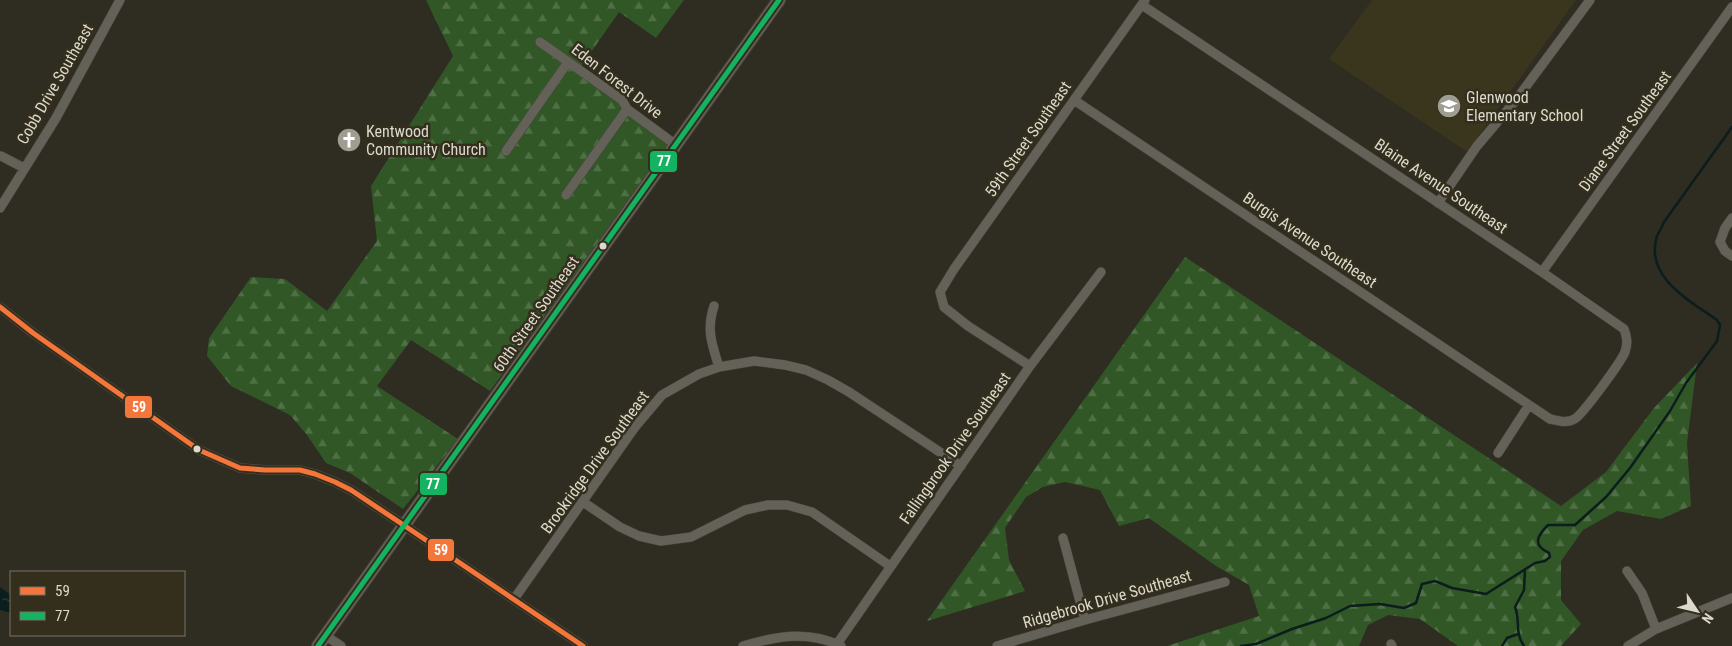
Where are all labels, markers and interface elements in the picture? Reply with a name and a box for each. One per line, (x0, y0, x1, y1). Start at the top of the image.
street label: Cobb Drive Southeast (13, 20, 97, 148)
street label: Eden Forest Drive (568, 40, 666, 122)
street label: Diane Street Southeast (1575, 67, 1675, 195)
street label: 59th Street Southeast (981, 77, 1075, 200)
place label: Glenwood Elementary School (1466, 88, 1583, 125)
school or university icon: Glenwood Elementary School (1436, 93, 1462, 119)
place label: Kentwood Community Church (366, 122, 486, 159)
church icon: Kentwood Community Church (336, 127, 362, 153)
street label: Blaine Avenue Southeast (1371, 134, 1511, 238)
line badge: 77 (649, 150, 678, 173)
text: 77 (657, 153, 671, 169)
street label: Burgis Avenue Southeast (1240, 188, 1381, 292)
unlabelled marker (598, 241, 608, 251)
street label: 60th Street Southeast (489, 252, 583, 375)
street label: Fallingbrook Drive Southeast (895, 368, 1015, 527)
street label: Brookridge Drive Southeast (537, 387, 653, 537)
line badge: 59 (124, 395, 153, 419)
text: 59 (132, 399, 146, 415)
unlabelled marker (192, 444, 202, 454)
line badge: 77 (419, 472, 448, 496)
text: 77 (426, 476, 440, 492)
line badge: 59 (427, 538, 455, 562)
text: 59 (434, 542, 448, 558)
street label: Ridgebrook Drive Southeast (1021, 566, 1194, 632)
legend (10, 571, 185, 636)
text: 59 (55, 582, 70, 600)
north arrow (1672, 586, 1722, 636)
text: 77 (55, 607, 70, 625)
text: N (1699, 610, 1717, 627)

